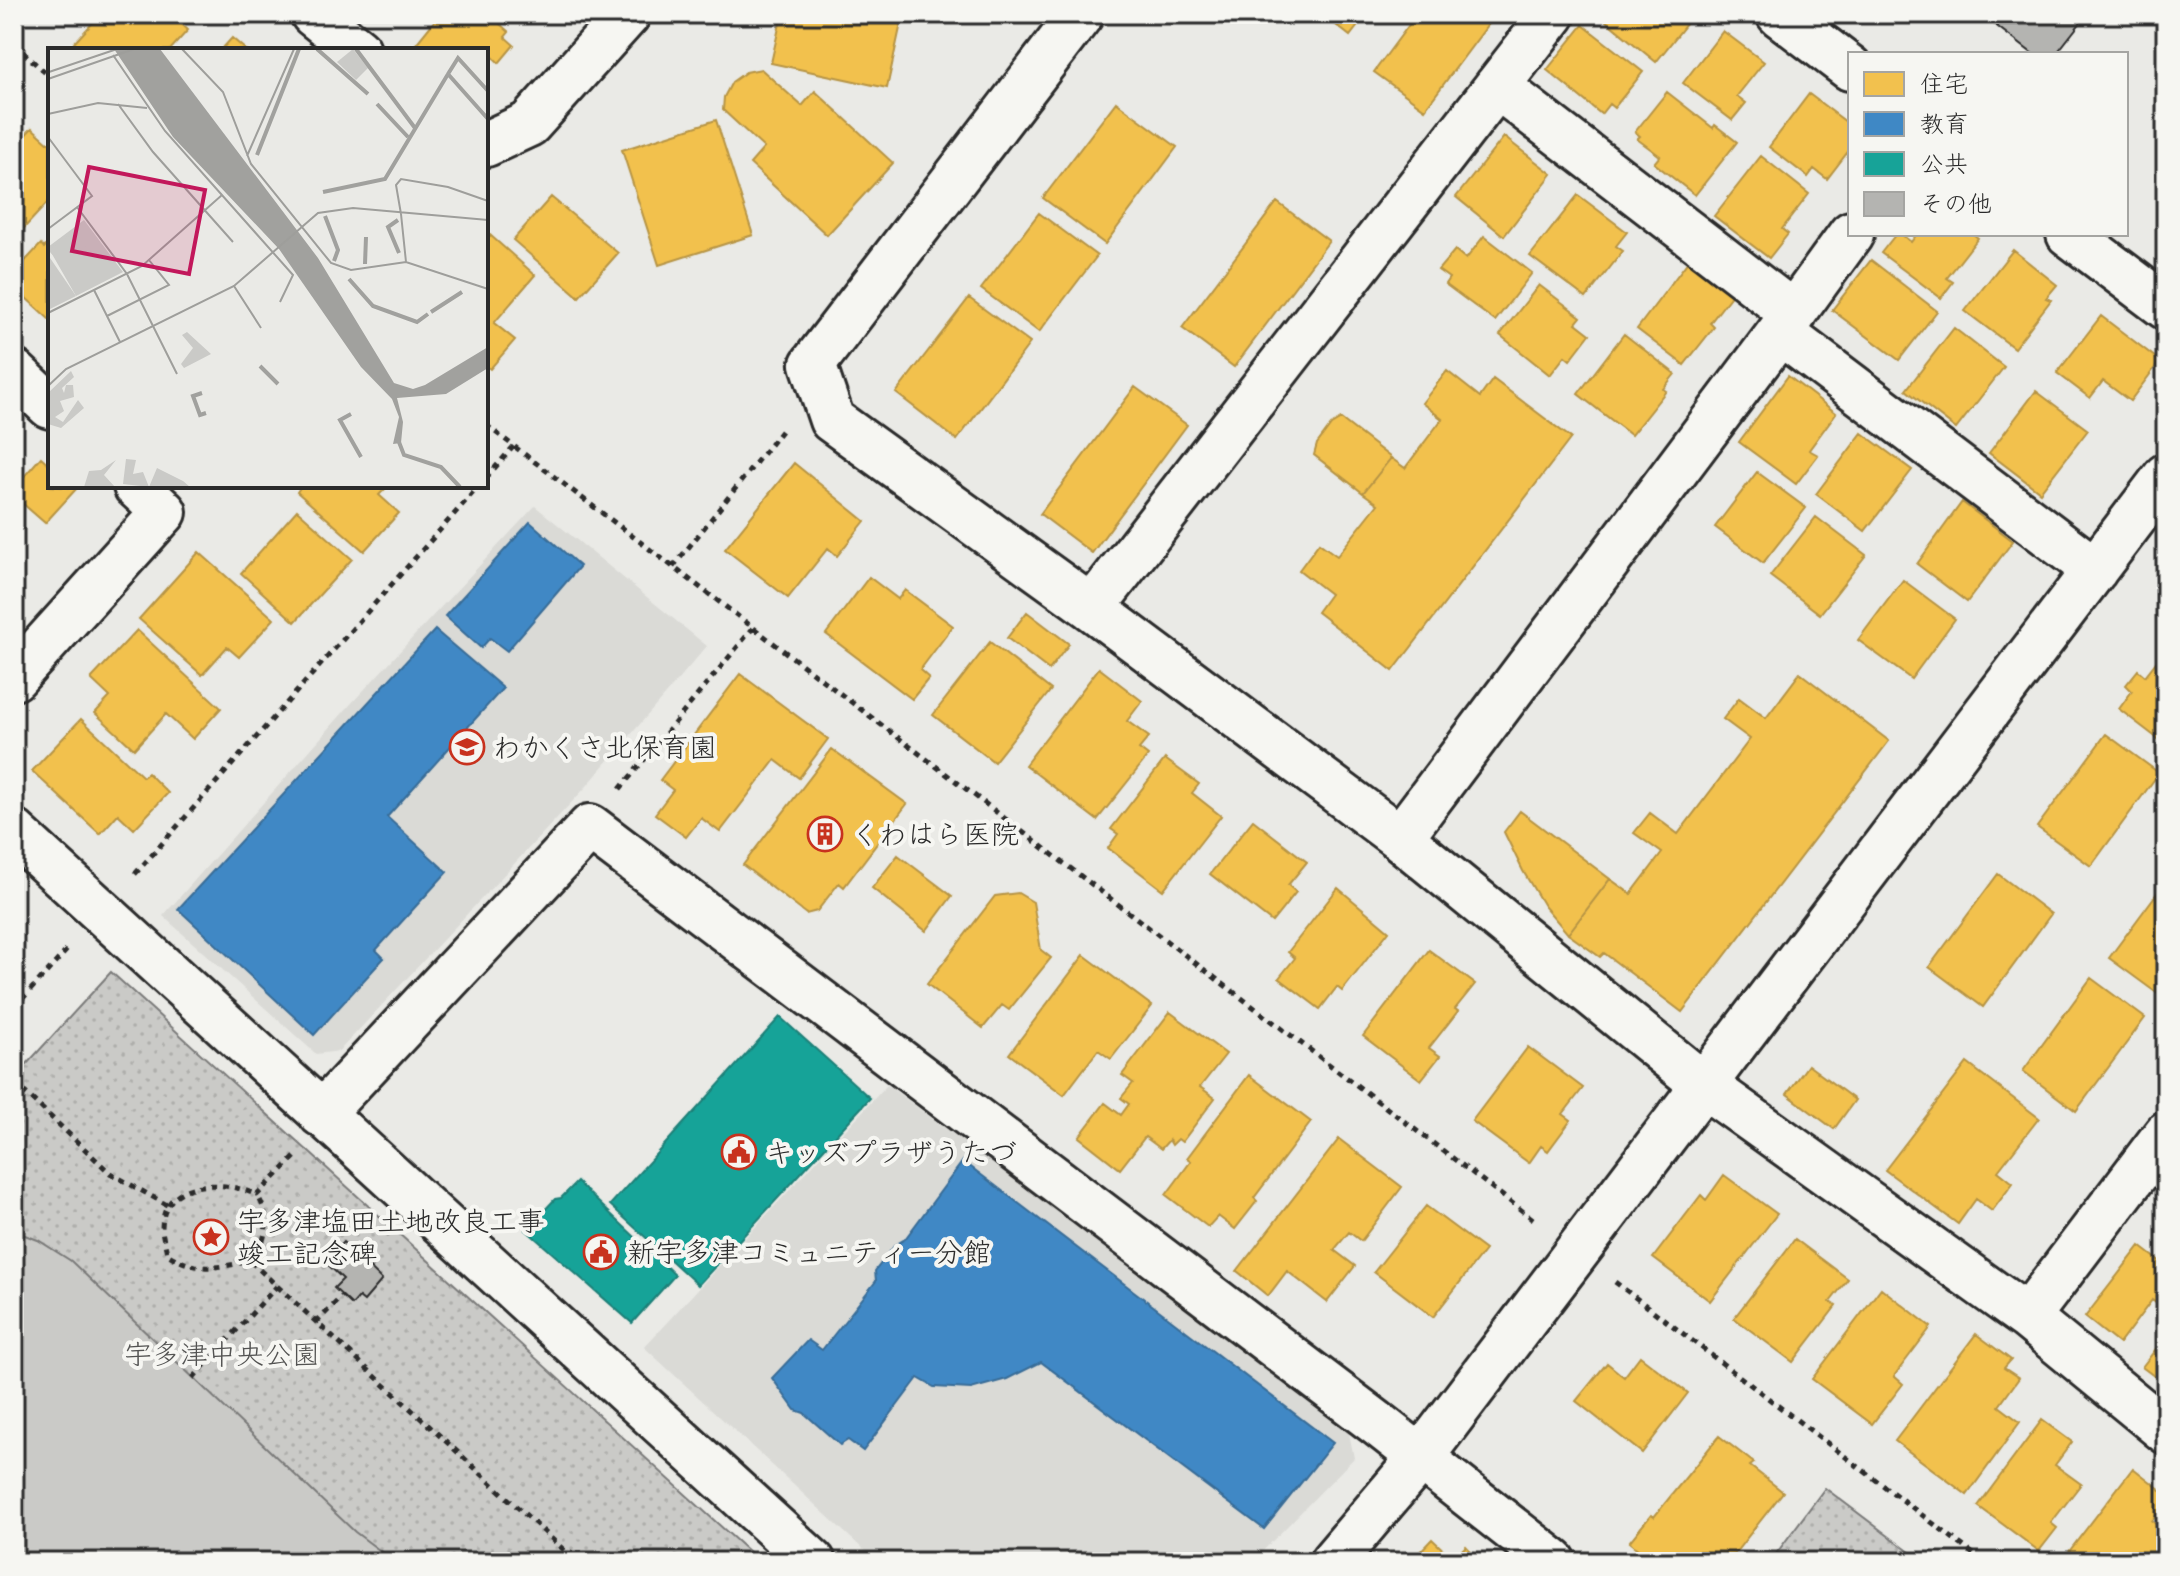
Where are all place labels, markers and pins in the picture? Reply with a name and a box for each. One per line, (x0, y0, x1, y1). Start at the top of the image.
school or university icon: わかくさ北保育園 (448, 728, 486, 766)
place label: わかくさ北保育園 (493, 732, 717, 765)
building icon: くわはら医院 (806, 815, 844, 853)
place label: くわはら医院 (851, 819, 1019, 852)
public building icon: キッズプラザうたづ (720, 1133, 758, 1171)
place label: キッズプラザうたづ (765, 1137, 1017, 1170)
place label: 宇多津塩田土地改良工事 竣工記念碑 (237, 1206, 545, 1271)
place icon: 宇多津塩田土地改良工事 竣工記念碑 (192, 1218, 230, 1256)
public building icon: 新宇多津コミュニティー分館 (582, 1233, 620, 1271)
place label: 新宇多津コミュニティー分館 (627, 1237, 991, 1270)

